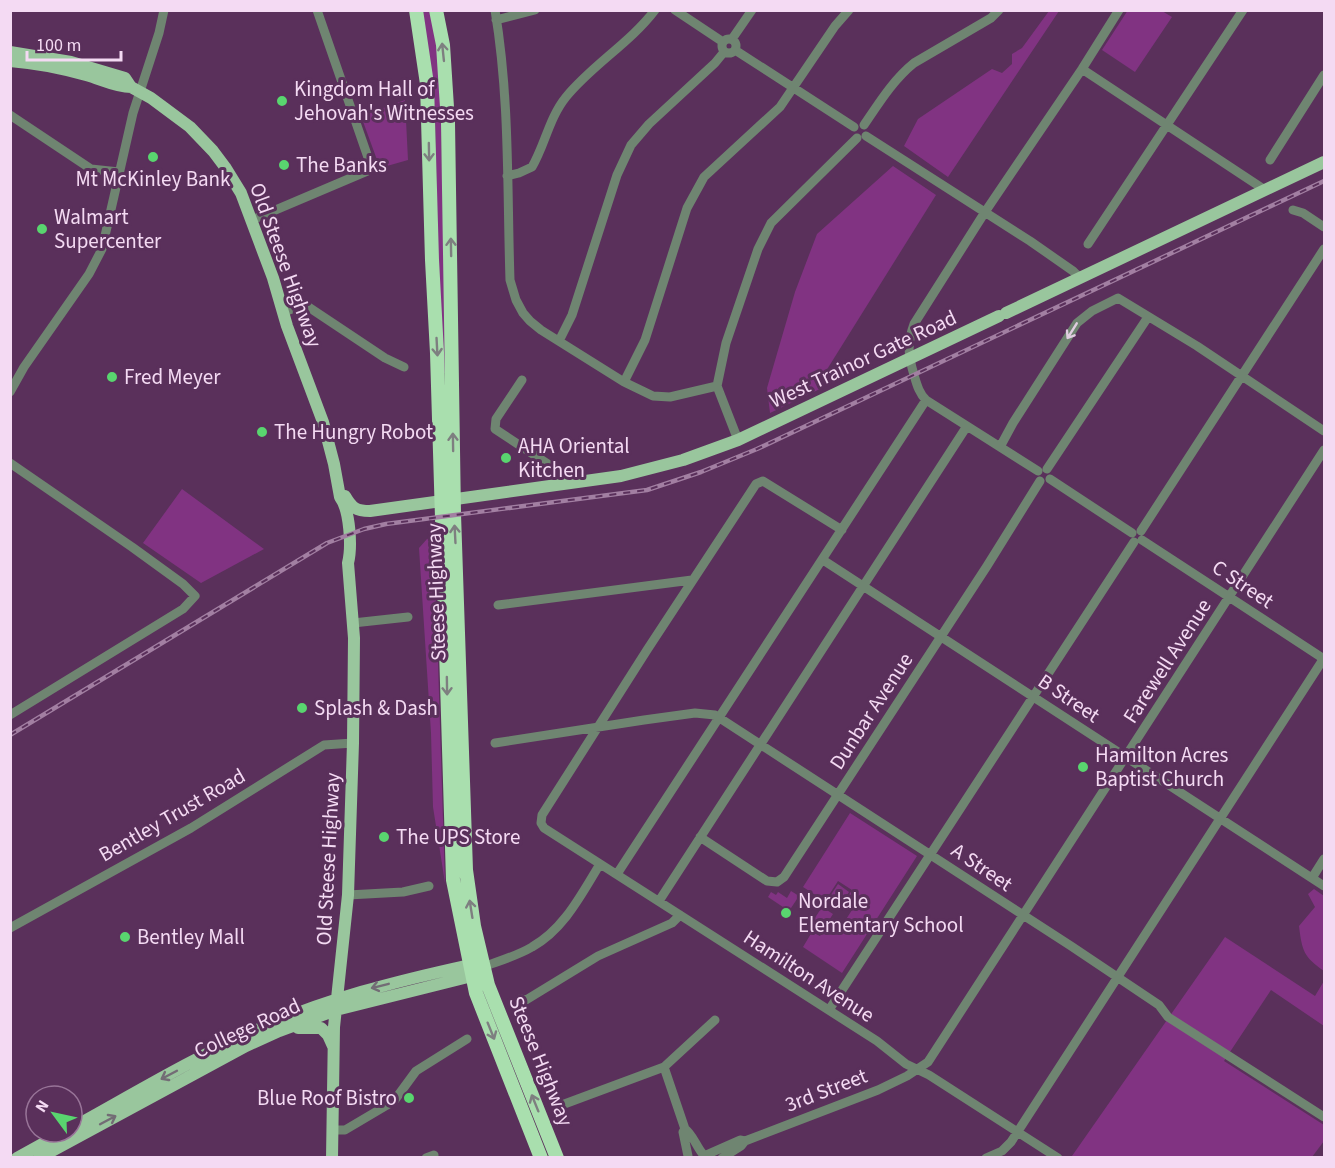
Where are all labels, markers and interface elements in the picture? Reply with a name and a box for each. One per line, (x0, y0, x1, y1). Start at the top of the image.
scale bar (27, 24, 122, 62)
text: 100 m (36, 33, 81, 58)
one-way arrow (437, 42, 448, 62)
place label: Kingdom Hall of Jehovah's Witnesses (294, 74, 474, 128)
marker: Kingdom Hall of Jehovah's Witnesses (275, 94, 289, 108)
one-way arrow (423, 142, 435, 162)
marker: Mt McKinley Bank (146, 150, 160, 164)
place label: The Banks (296, 150, 387, 180)
marker: The Banks (277, 158, 291, 172)
place label: Mt McKinley Bank (76, 164, 231, 194)
street label: Old Steese Highway (242, 179, 330, 352)
place label: Walmart Supercenter (54, 202, 162, 256)
marker: Walmart Supercenter (35, 222, 49, 236)
one-way arrow (445, 237, 457, 257)
street label: West Trainor Gate Road (764, 302, 962, 416)
one-way arrow (1065, 323, 1078, 340)
one-way arrow (431, 336, 442, 356)
place label: Fred Meyer (124, 362, 221, 392)
marker: Fred Meyer (105, 370, 119, 384)
place label: The Hungry Robot (274, 417, 433, 447)
marker: The Hungry Robot (255, 425, 269, 439)
place label: AHA Oriental Kitchen (518, 431, 630, 485)
one-way arrow (447, 432, 458, 452)
marker: AHA Oriental Kitchen (499, 451, 513, 465)
street label: Steese Highway (419, 522, 453, 661)
one-way arrow (449, 524, 460, 544)
street label: C Street (1206, 552, 1280, 616)
street label: Farewell Avenue (1115, 593, 1219, 729)
street label: Dunbar Avenue (822, 647, 920, 775)
street label: B Street (1032, 666, 1106, 730)
one-way arrow (441, 676, 453, 696)
place label: Splash & Dash (314, 693, 438, 723)
marker: Splash & Dash (295, 701, 309, 715)
place label: Hamilton Acres Baptist Church (1095, 740, 1229, 794)
marker: Hamilton Acres Baptist Church (1076, 760, 1090, 774)
street label: Bentley Trust Road (93, 761, 251, 869)
street label: Old Steese Highway (308, 772, 348, 946)
place label: The UPS Store (396, 822, 520, 852)
marker: The UPS Store (377, 830, 391, 844)
street label: A Street (945, 835, 1019, 899)
place label: Nordale Elementary School (798, 886, 964, 940)
one-way arrow (465, 900, 476, 920)
marker: Nordale Elementary School (779, 906, 793, 920)
place label: Bentley Mall (137, 922, 245, 952)
street label: Hamilton Avenue (738, 922, 880, 1030)
marker: Bentley Mall (118, 930, 132, 944)
one-way arrow (370, 981, 389, 993)
street label: College Road (189, 990, 305, 1066)
street label: Steese Highway (501, 991, 581, 1131)
one-way arrow (486, 1022, 497, 1040)
street label: 3rd Street (780, 1061, 872, 1119)
one-way arrow (161, 1070, 179, 1081)
place label: Blue Roof Bistro (257, 1083, 397, 1113)
north arrow (24, 1084, 84, 1144)
marker: Blue Roof Bistro (402, 1091, 416, 1105)
one-way arrow (529, 1095, 540, 1113)
text: N (30, 1096, 54, 1117)
one-way arrow (99, 1114, 117, 1125)

